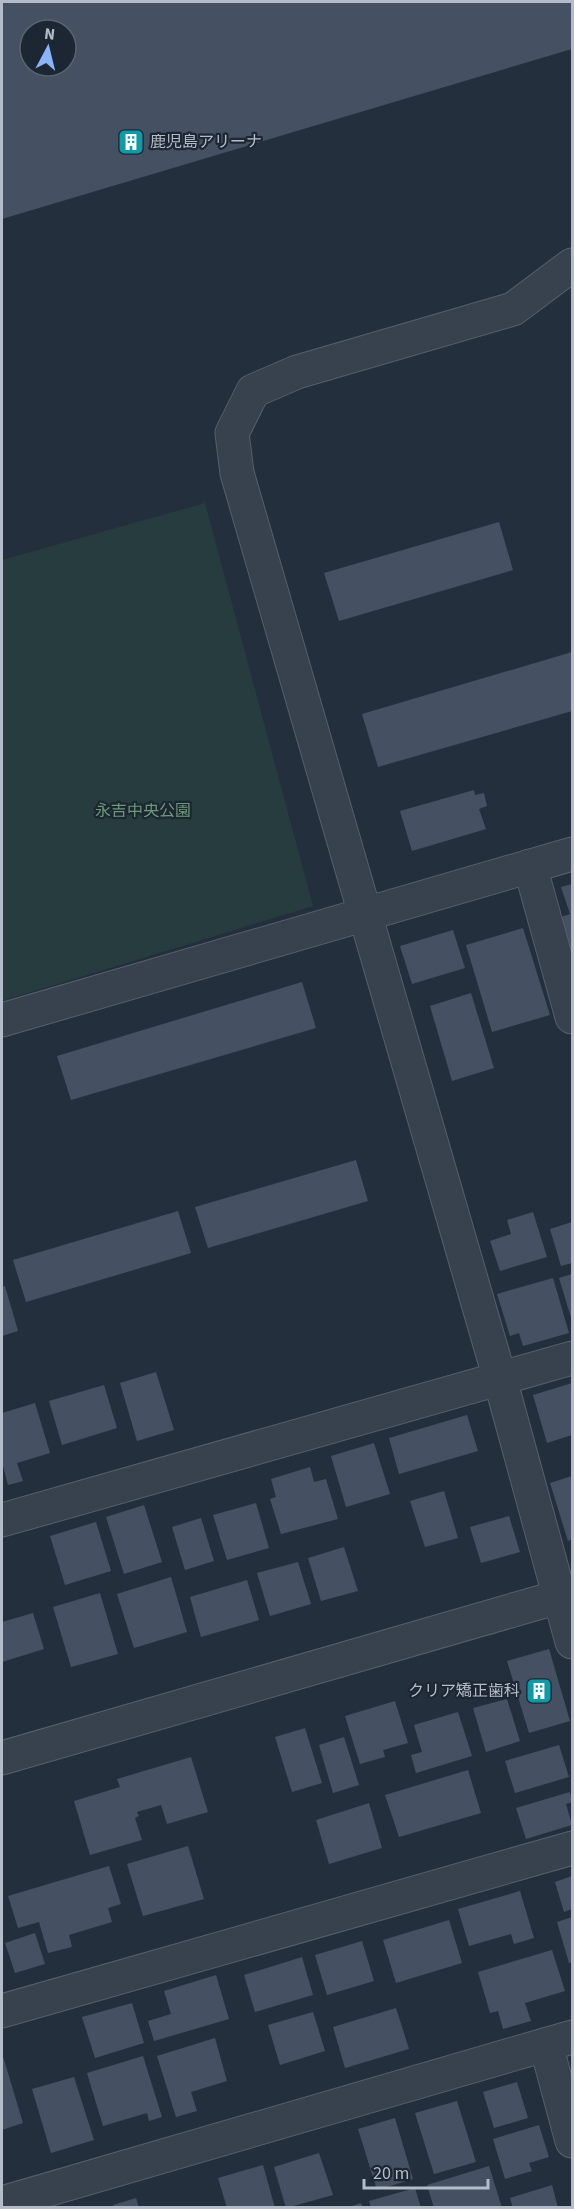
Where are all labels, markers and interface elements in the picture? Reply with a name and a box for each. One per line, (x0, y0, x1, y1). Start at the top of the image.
north arrow (18, 18, 78, 78)
text: N (43, 23, 56, 46)
building icon: 鹿児島アリーナ (116, 127, 146, 157)
place label: 鹿児島アリーナ (150, 131, 262, 153)
park label: 永吉中央公園 (95, 800, 191, 822)
building icon: クリア矯正歯科 (524, 1676, 554, 1706)
place label: クリア矯正歯科 (408, 1680, 520, 1702)
scale bar (364, 2152, 488, 2190)
text: 20 m (373, 2161, 409, 2186)

